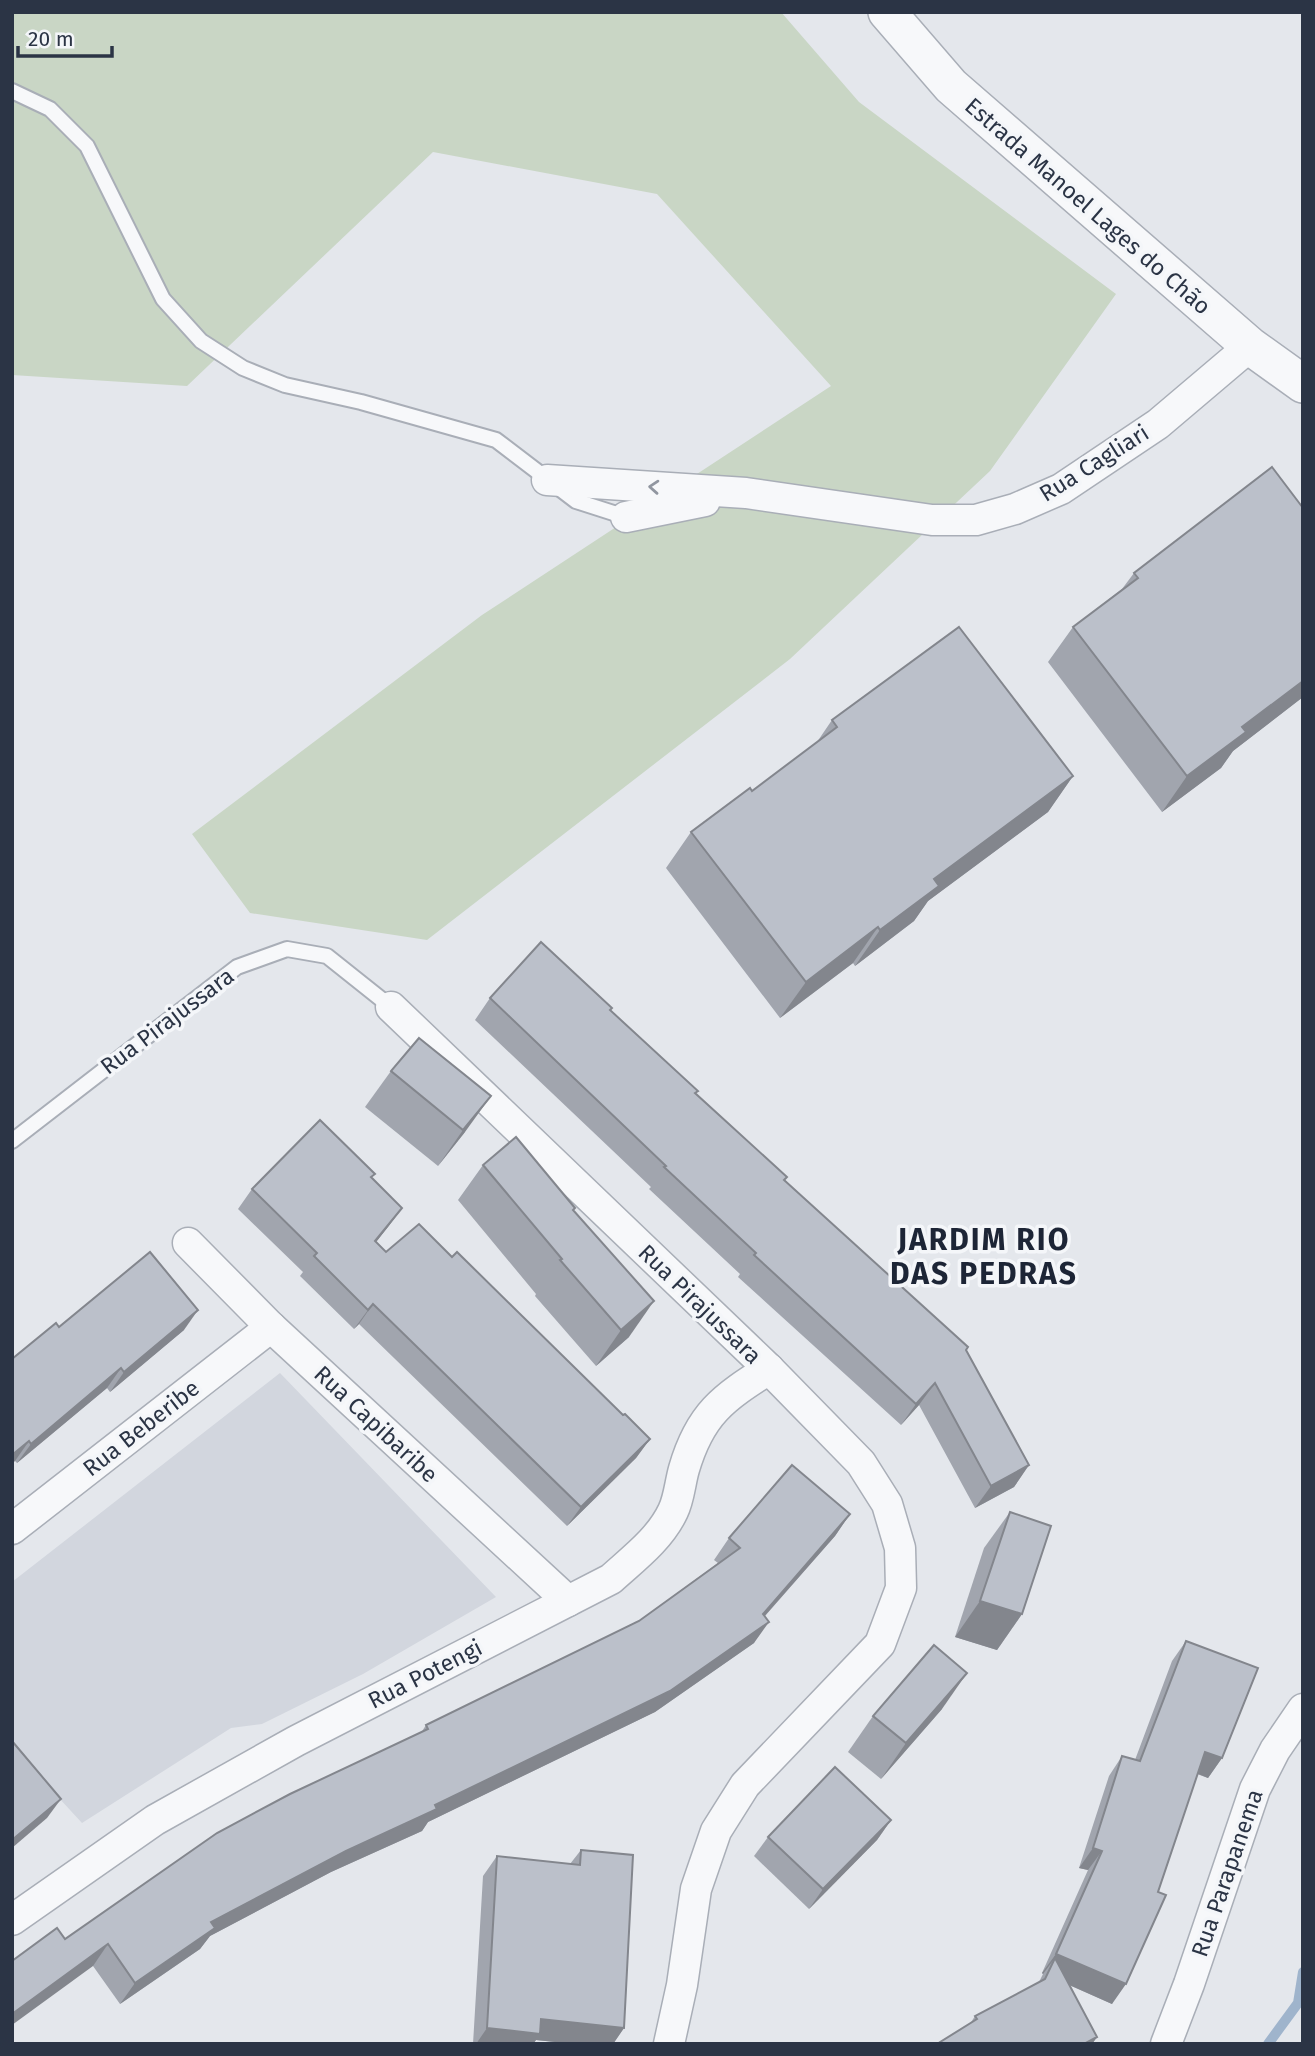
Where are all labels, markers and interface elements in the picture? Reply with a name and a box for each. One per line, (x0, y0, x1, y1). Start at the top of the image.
scale bar (18, 14, 112, 58)
text: 20 m (28, 26, 74, 52)
street label: Estrada Manoel Lages do Chão (959, 92, 1217, 320)
street label: Rua Cagliari (1034, 418, 1154, 508)
one-way arrow (648, 480, 659, 495)
street label: Rua Pirajussara (95, 962, 239, 1080)
district label: JARDIM RIO DAS PEDRAS (890, 1222, 1078, 1292)
street label: Rua Pirajussara (633, 1238, 767, 1370)
street label: Rua Capibaribe (308, 1360, 444, 1488)
street label: Rua Beberibe (77, 1374, 205, 1482)
street label: Rua Potengi (363, 1633, 487, 1715)
street label: Rua Parapanema (1185, 1786, 1269, 1960)

